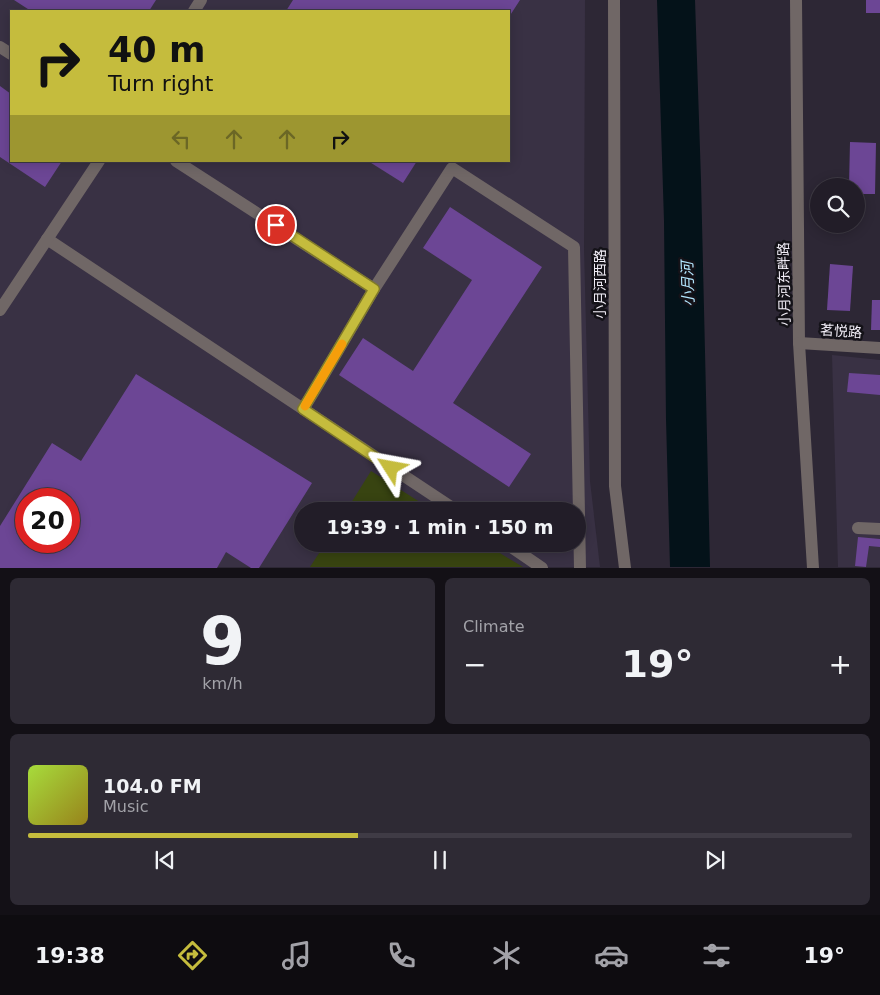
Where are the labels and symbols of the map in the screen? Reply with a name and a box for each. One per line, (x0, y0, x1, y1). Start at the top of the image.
pin (255, 204, 297, 246)
street label: 小月河东畔路 (775, 242, 793, 326)
street label: 小月河西路 (592, 249, 608, 319)
water label: 小月河 (678, 258, 698, 307)
street label: 茗悦路 (819, 322, 863, 340)
position arrow (364, 441, 416, 493)
speed limit sign: 20 (15, 488, 80, 553)

